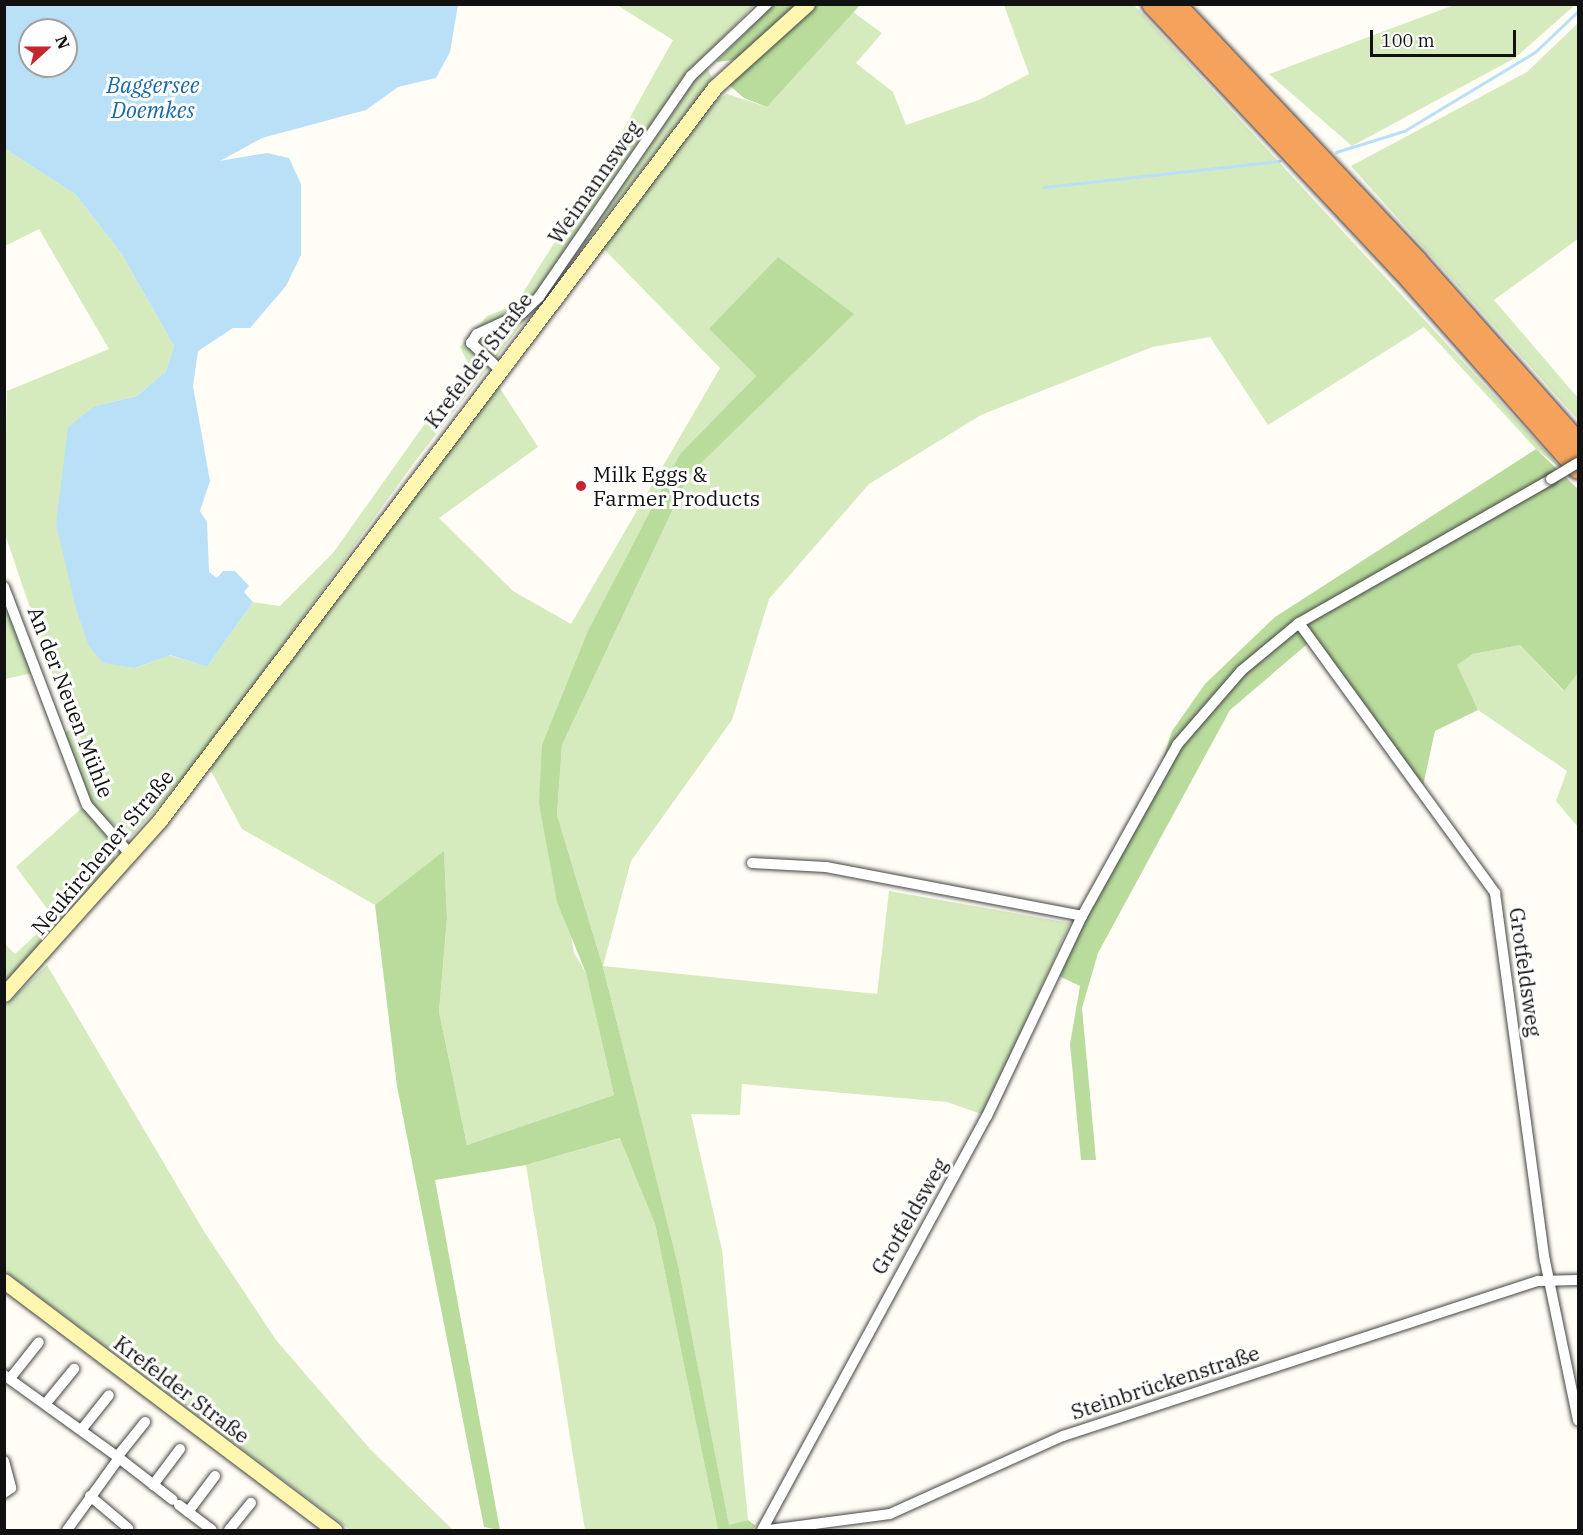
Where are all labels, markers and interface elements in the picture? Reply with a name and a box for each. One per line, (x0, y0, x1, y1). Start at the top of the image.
north arrow (18, 18, 78, 78)
scale bar (1373, 18, 1518, 56)
text: 100 m (1381, 29, 1435, 52)
text: N (51, 33, 75, 52)
water label: Baggersee Doemkes (106, 71, 200, 122)
street label: Weimannsweg (542, 116, 646, 248)
street label: Krefelder Straße (419, 287, 537, 433)
place label: Milk Eggs & Farmer Products (593, 461, 760, 511)
marker: Milk Eggs & Farmer Products (574, 479, 588, 493)
street label: An der Neuen Mühle (23, 603, 119, 801)
street label: Neukirchener Straße (26, 764, 178, 940)
street label: Grotfeldsweg (1504, 906, 1548, 1038)
street label: Grotfeldsweg (866, 1153, 952, 1279)
street label: Krefelder Straße (109, 1330, 255, 1448)
street label: Steinbrückenstraße (1068, 1340, 1262, 1424)

